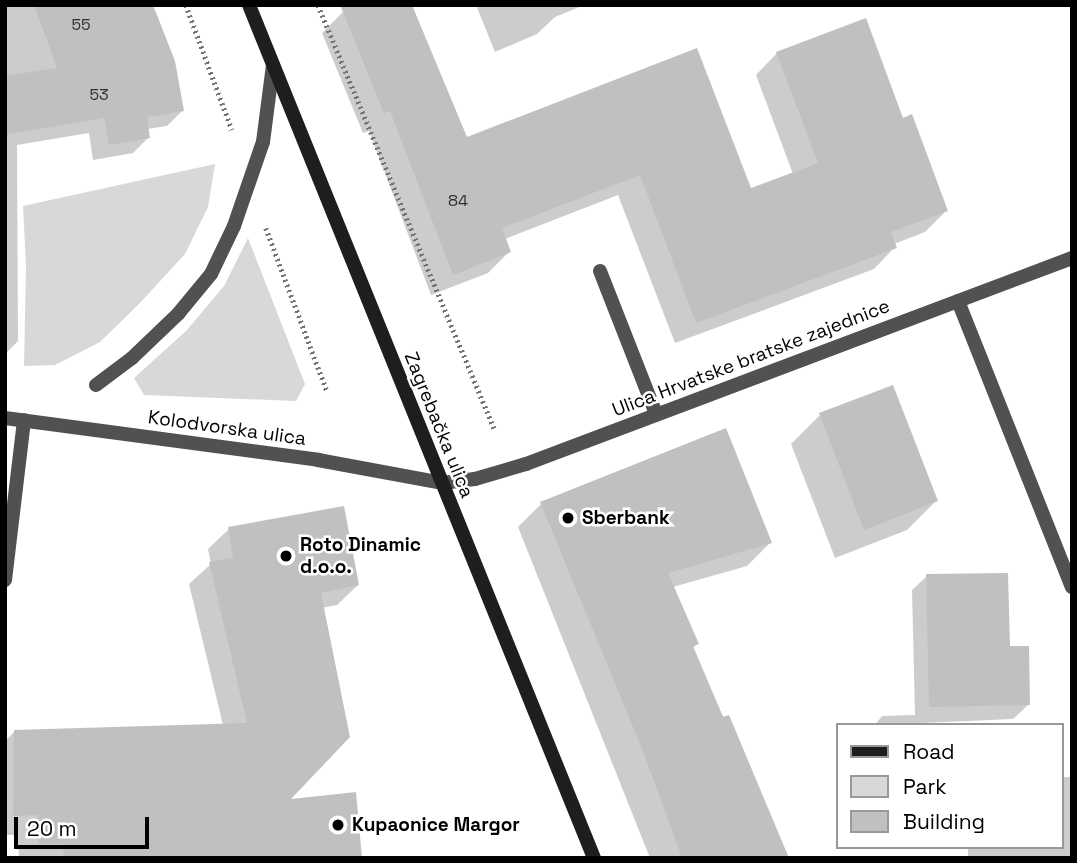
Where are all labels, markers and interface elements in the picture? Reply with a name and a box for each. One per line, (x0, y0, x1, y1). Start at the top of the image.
house number: 55 (71, 15, 91, 35)
house number: 53 (89, 85, 109, 105)
house number: 84 (448, 191, 468, 211)
street label: Ulica Hrvatske bratske zajednice (609, 294, 893, 422)
street label: Zagrebačka ulica (399, 349, 479, 501)
street label: Kolodvorska ulica (147, 406, 307, 450)
place label: Sberbank (582, 507, 670, 529)
marker: Sberbank (560, 510, 576, 526)
place label: Roto Dinamic d.o.o. (300, 534, 421, 578)
marker: Roto Dinamic d.o.o. (278, 548, 294, 564)
legend (836, 723, 1063, 849)
text: Road (903, 738, 955, 765)
text: Park (903, 773, 947, 800)
scale bar (18, 804, 152, 848)
text: Building (903, 808, 985, 835)
place label: Kupaonice Margor (352, 814, 520, 836)
text: 20 m (27, 815, 77, 842)
marker: Kupaonice Margor (330, 817, 346, 833)

